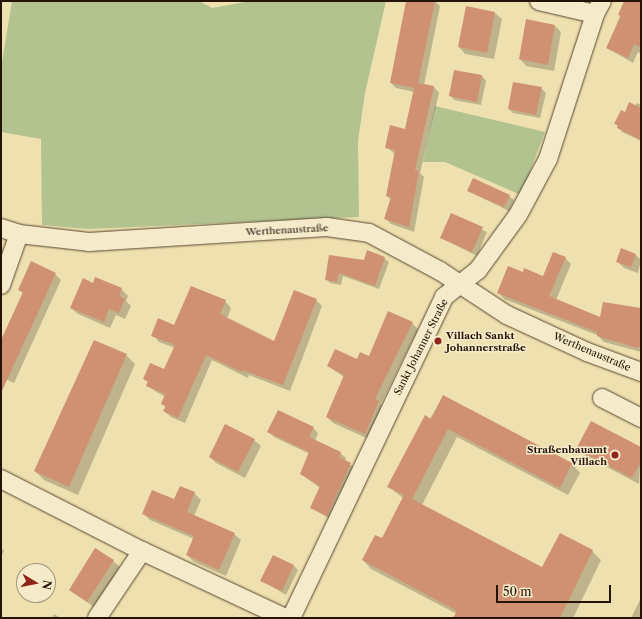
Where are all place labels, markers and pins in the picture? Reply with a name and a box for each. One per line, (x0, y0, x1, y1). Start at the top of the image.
place label: Villach Sankt Johannerstraße (446, 329, 526, 352)
marker: Villach Sankt Johannerstraße (433, 336, 443, 346)
place label: Straßenbauamt Villach (527, 443, 607, 466)
marker: Straßenbauamt Villach (610, 450, 620, 460)

